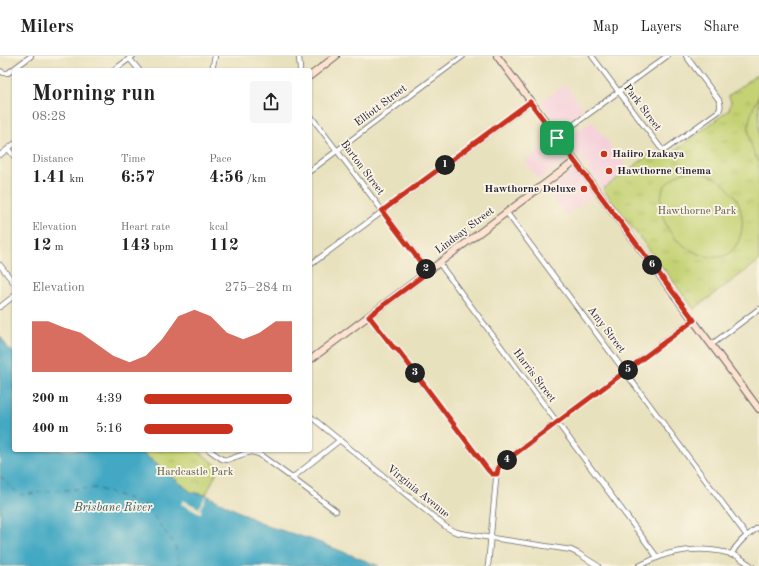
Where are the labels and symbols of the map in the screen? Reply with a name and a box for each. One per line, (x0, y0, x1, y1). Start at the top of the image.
street label: Elliott Street (353, 83, 409, 129)
street label: Park Street (621, 83, 663, 133)
pin (540, 121, 574, 155)
street label: Barton Street (338, 139, 386, 197)
marker: Haiiro Izakaya (599, 149, 609, 159)
place label: Haiiro Izakaya (612, 149, 685, 160)
pin: 1 (435, 155, 455, 175)
marker: Hawthorne Cinema (604, 166, 614, 176)
place label: Hawthorne Cinema (617, 166, 711, 177)
place label: Hawthorne Deluxe (484, 184, 576, 195)
marker: Hawthorne Deluxe (579, 184, 589, 194)
street label: Lindsay Street (434, 205, 496, 256)
park label: Hawthorne Park (658, 206, 737, 217)
pin: 6 (642, 255, 662, 275)
pin: 2 (416, 259, 436, 279)
street label: Amy Street (585, 305, 627, 355)
street label: Harris Street (511, 347, 557, 405)
pin: 5 (618, 360, 638, 380)
pin: 3 (405, 363, 425, 383)
pin: 4 (497, 450, 517, 470)
street label: Virginia Avenue (385, 464, 451, 520)
park label: Hardcastle Park (157, 467, 234, 478)
water label: Brisbane River (73, 502, 153, 514)

